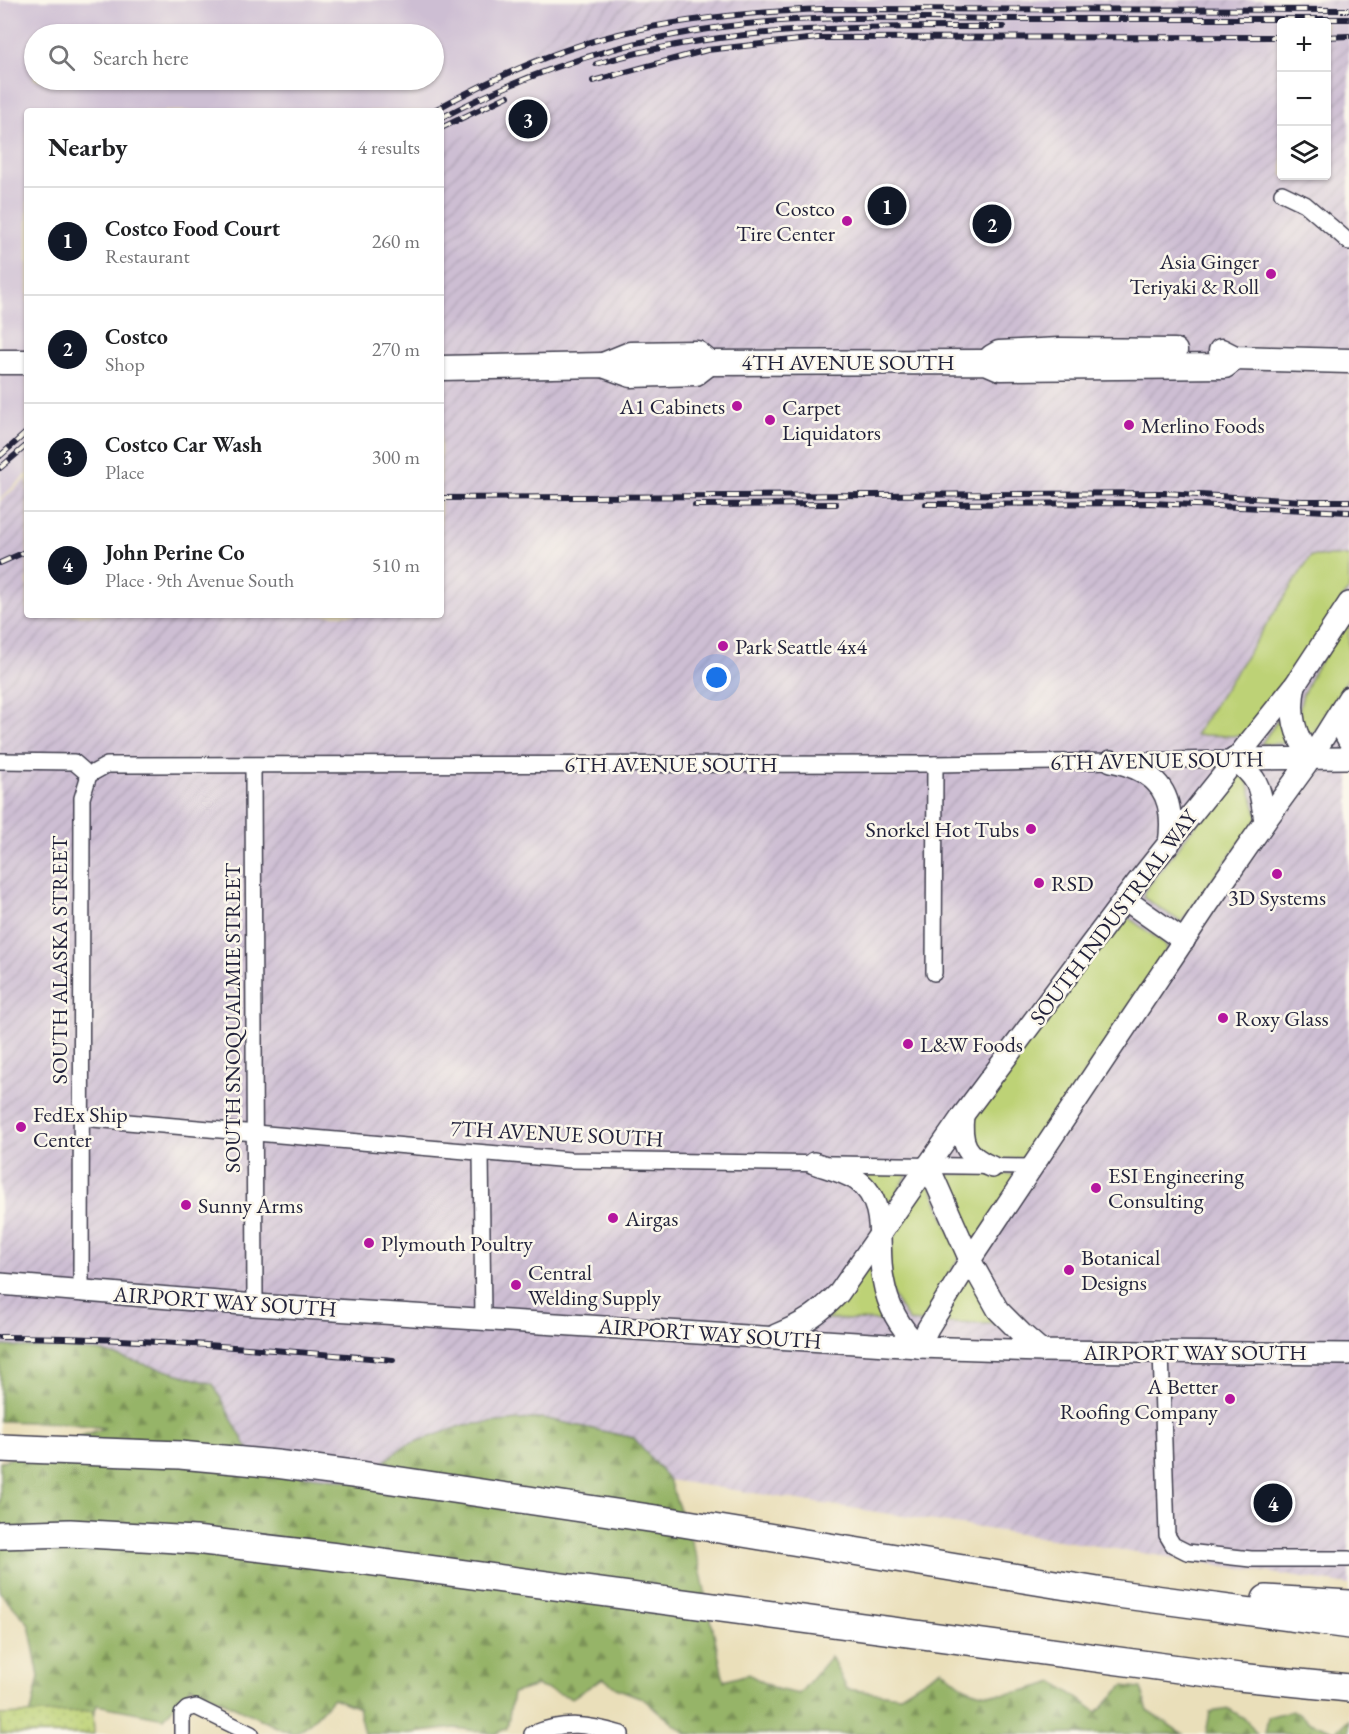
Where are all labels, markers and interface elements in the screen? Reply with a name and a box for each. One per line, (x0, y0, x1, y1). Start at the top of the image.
map controls (1277, 18, 1331, 180)
button: + (1277, 18, 1331, 72)
search box (24, 24, 444, 90)
icon: search (45, 41, 78, 74)
text: Search here (93, 43, 188, 72)
button: − (1277, 72, 1331, 126)
pin: 3 (508, 96, 548, 142)
button: layers (1277, 126, 1331, 180)
text: Nearby (48, 130, 128, 164)
text: 4 results (357, 134, 420, 160)
pin: 1 (868, 184, 906, 228)
place label: Costco Tire Center (736, 194, 836, 248)
pin: 2 (972, 202, 1012, 246)
text: Costco Food Court (105, 214, 280, 243)
marker: Costco Tire Center (840, 214, 854, 228)
text: 1 (62, 228, 73, 254)
text: 260 m (372, 228, 420, 254)
text: Restaurant (105, 243, 190, 269)
place label: Asia Ginger Teriyaki & Roll (1129, 247, 1260, 301)
marker: Asia Ginger Teriyaki & Roll (1264, 267, 1278, 281)
text: Costco (105, 322, 168, 351)
text: 2 (62, 336, 73, 362)
text: 270 m (372, 336, 420, 362)
street label: 4TH AVENUE SOUTH (741, 348, 955, 377)
text: Shop (105, 351, 145, 377)
place label: A1 Cabinets (618, 392, 725, 421)
place label: Carpet Liquidators (782, 393, 881, 447)
marker: A1 Cabinets (730, 399, 744, 413)
place label: Merlino Foods (1141, 411, 1265, 440)
marker: Carpet Liquidators (763, 413, 777, 427)
marker: Merlino Foods (1122, 418, 1136, 432)
text: Costco Car Wash (105, 430, 262, 459)
text: 3 (62, 444, 73, 470)
text: 300 m (372, 444, 420, 470)
text: Place (105, 459, 144, 485)
text: John Perine Co (105, 538, 245, 567)
text: 4 (62, 552, 73, 578)
text: 510 m (372, 552, 420, 578)
text: Place · 9th Avenue South (105, 567, 294, 593)
place label: Park Seattle 4x4 (735, 632, 868, 661)
marker: Park Seattle 4x4 (716, 639, 730, 653)
your location (702, 663, 731, 692)
street label: 6TH AVENUE SOUTH (1050, 744, 1264, 777)
street label: 6TH AVENUE SOUTH (564, 750, 778, 779)
street label: SOUTH INDUSTRIAL WAY (1023, 803, 1205, 1031)
place label: Snorkel Hot Tubs (866, 815, 1019, 844)
marker: Snorkel Hot Tubs (1024, 822, 1038, 836)
street label: SOUTH ALASKA STREET (45, 835, 74, 1084)
street label: SOUTH SNOQUALMIE STREET (218, 863, 247, 1173)
marker: 3D Systems (1270, 867, 1284, 881)
place label: RSD (1051, 869, 1094, 898)
marker: RSD (1032, 876, 1046, 890)
place label: 3D Systems (1228, 883, 1326, 912)
place label: Roxy Glass (1235, 1004, 1329, 1033)
marker: Roxy Glass (1216, 1011, 1230, 1025)
place label: L&W Foods (920, 1030, 1023, 1059)
marker: L&W Foods (901, 1037, 915, 1051)
place label: FedEx Ship Center (33, 1100, 128, 1154)
street label: 7TH AVENUE SOUTH (450, 1113, 664, 1154)
marker: FedEx Ship Center (14, 1120, 28, 1134)
place label: ESI Engineering Consulting (1108, 1161, 1244, 1215)
marker: ESI Engineering Consulting (1089, 1181, 1103, 1195)
place label: Sunny Arms (198, 1191, 303, 1220)
marker: Sunny Arms (179, 1198, 193, 1212)
place label: Airgas (624, 1204, 678, 1233)
marker: Airgas (606, 1211, 620, 1225)
place label: Plymouth Poultry (381, 1229, 533, 1258)
marker: Plymouth Poultry (362, 1236, 376, 1250)
place label: Botanical Designs (1081, 1243, 1160, 1297)
place label: Central Welding Supply (528, 1258, 662, 1312)
marker: Botanical Designs (1062, 1263, 1076, 1277)
marker: Central Welding Supply (509, 1278, 523, 1292)
street label: AIRPORT WAY SOUTH (111, 1279, 338, 1324)
street label: AIRPORT WAY SOUTH (596, 1311, 823, 1356)
street label: AIRPORT WAY SOUTH (1082, 1338, 1307, 1367)
place label: A Better Roofing Company (1060, 1372, 1219, 1426)
marker: A Better Roofing Company (1223, 1392, 1237, 1406)
pin: 4 (1254, 1480, 1292, 1526)

